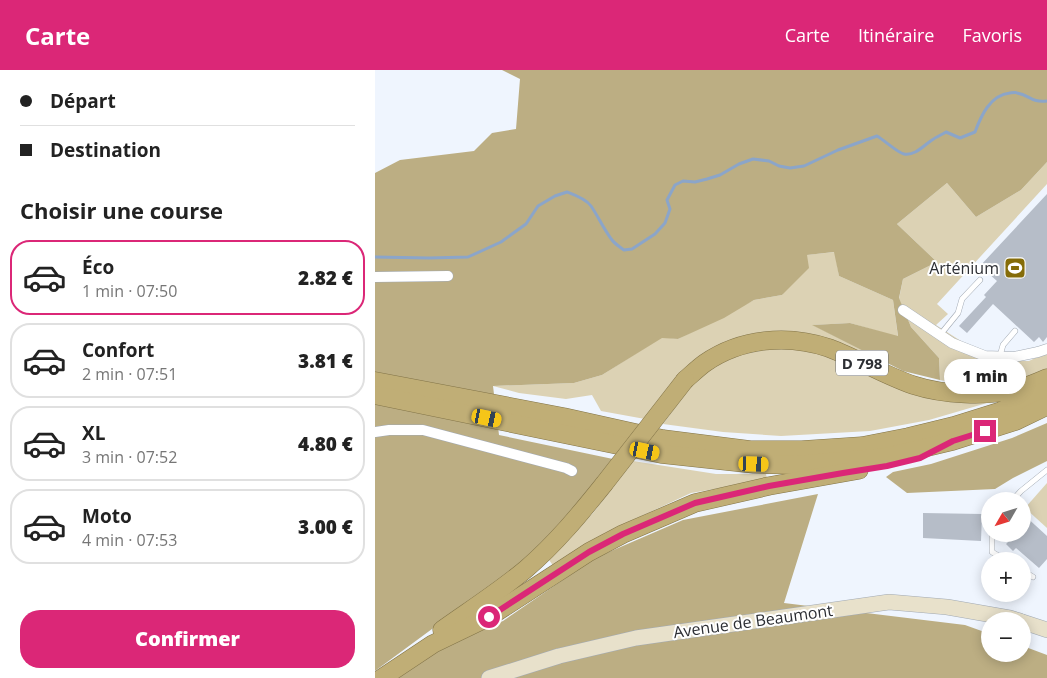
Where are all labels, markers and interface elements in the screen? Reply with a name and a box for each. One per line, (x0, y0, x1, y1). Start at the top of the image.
text: Carte (25, 19, 90, 52)
text: Carte (785, 23, 830, 47)
text: Itinéraire (858, 23, 934, 47)
text: Favoris (962, 23, 1022, 47)
text: Départ (50, 88, 116, 114)
text: Destination (50, 137, 161, 163)
text: Choisir une course (20, 195, 223, 225)
text: Éco (82, 254, 114, 280)
icon: car (22, 255, 67, 300)
sports icon: Arténium (1003, 256, 1027, 280)
place label: Arténium (929, 257, 999, 279)
text: 2.82 € (298, 265, 353, 291)
text: 1 min · 07:50 (82, 280, 177, 302)
text: Confort (82, 337, 154, 363)
icon: car (22, 338, 67, 383)
text: 3.81 € (298, 348, 353, 374)
road number: D 798 (836, 350, 888, 376)
callout: 1 min (944, 358, 1026, 394)
text: 2 min · 07:51 (82, 363, 177, 385)
text: 1 min (962, 365, 1008, 387)
car (470, 408, 503, 428)
text: XL (82, 420, 105, 446)
route end (974, 420, 996, 442)
icon: car (22, 421, 67, 466)
text: 4.80 € (298, 431, 353, 457)
car (628, 441, 661, 461)
text: 3 min · 07:52 (82, 446, 177, 468)
car (738, 456, 769, 472)
north arrow (981, 492, 1031, 542)
map controls (981, 492, 1031, 662)
text: Moto (82, 503, 132, 529)
icon: car (22, 504, 67, 549)
text: 3.00 € (298, 514, 353, 540)
text: 4 min · 07:53 (82, 529, 177, 551)
button: + (981, 552, 1031, 602)
street label: Avenue de Beaumont (672, 599, 834, 643)
route start (478, 606, 500, 628)
button: Confirmer (20, 610, 355, 668)
button: − (981, 612, 1031, 662)

